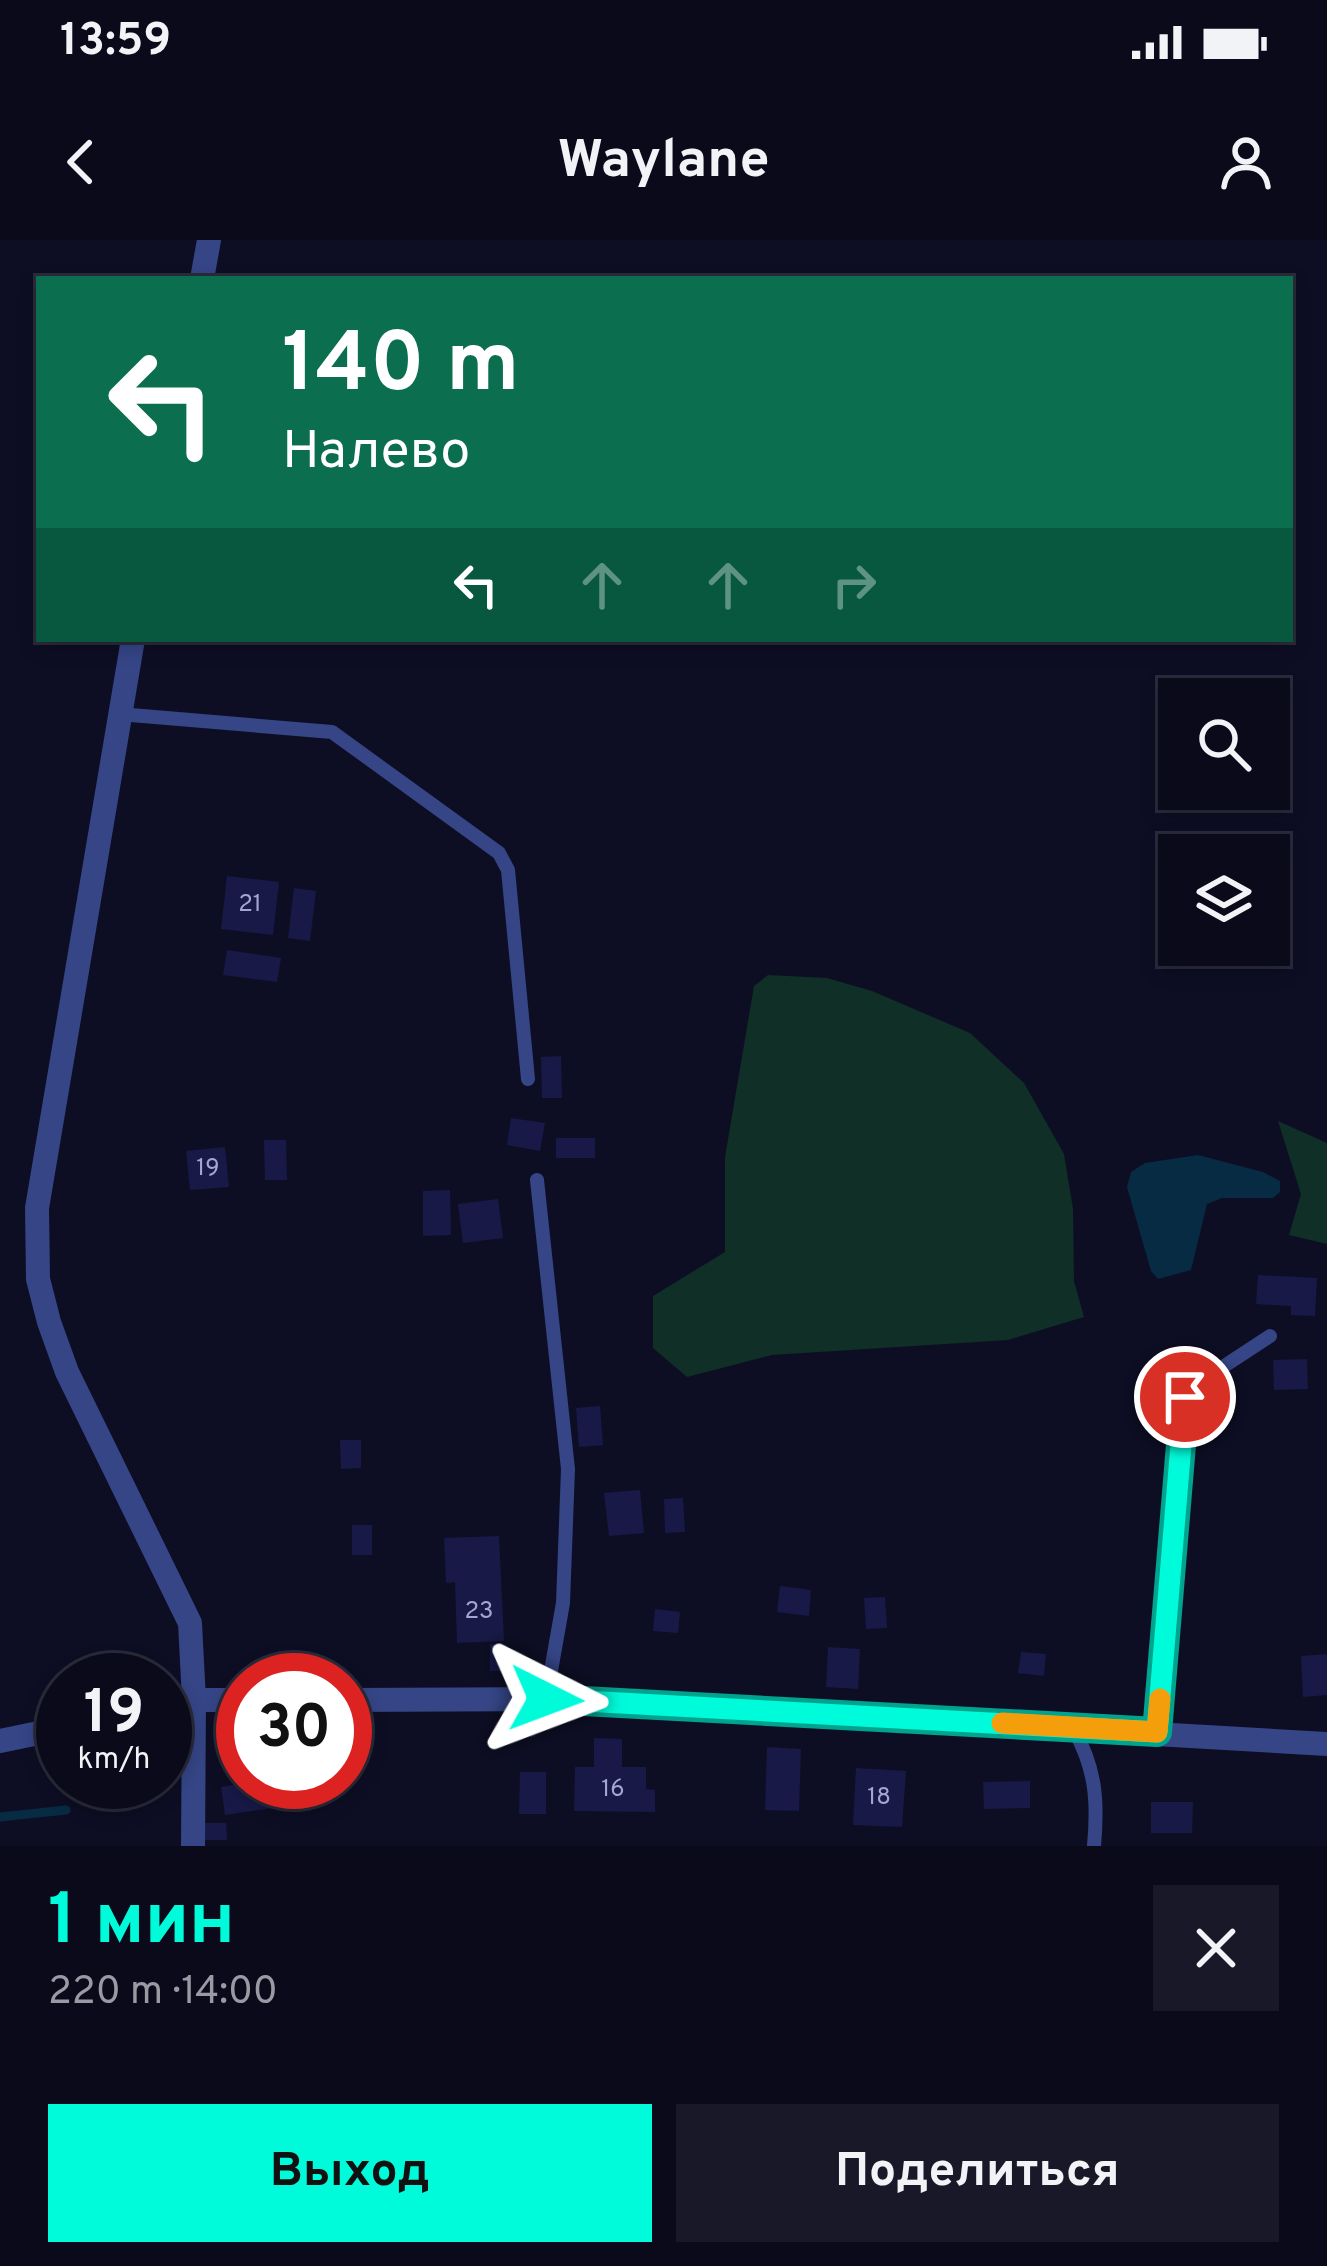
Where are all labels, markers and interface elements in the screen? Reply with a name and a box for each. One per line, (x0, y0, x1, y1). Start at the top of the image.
text: 13:59 (60, 14, 171, 71)
text: Waylane (557, 128, 770, 197)
icon: back (48, 129, 114, 195)
icon: person (1213, 129, 1279, 195)
text: 140 m (282, 315, 519, 421)
icon: left (84, 324, 240, 480)
text: Налево (282, 419, 470, 488)
icon: left (443, 552, 509, 618)
icon: ahead (569, 552, 635, 618)
icon: ahead (695, 552, 761, 618)
icon: right (821, 552, 887, 618)
map controls (1158, 678, 1290, 966)
button: search (1158, 678, 1290, 810)
button: layers (1158, 834, 1290, 966)
house number: 21 (238, 890, 262, 920)
house number: 19 (196, 1154, 220, 1184)
pin (1134, 1346, 1236, 1448)
icon: arrive (1152, 1364, 1218, 1430)
house number: 23 (464, 1597, 494, 1627)
position arrow (483, 1636, 609, 1762)
speed limit sign: 30 (216, 1653, 372, 1809)
text: 19 (84, 1678, 144, 1754)
text: km/h (78, 1742, 150, 1779)
house number: 16 (601, 1775, 625, 1805)
house number: 18 (867, 1783, 891, 1813)
text: 1 мин (48, 1878, 235, 1970)
button: close (1153, 1885, 1279, 2011)
text: 220 m · 14:00 (48, 1969, 278, 2018)
button: Выход (48, 2104, 652, 2242)
button: Поделиться (676, 2104, 1279, 2242)

